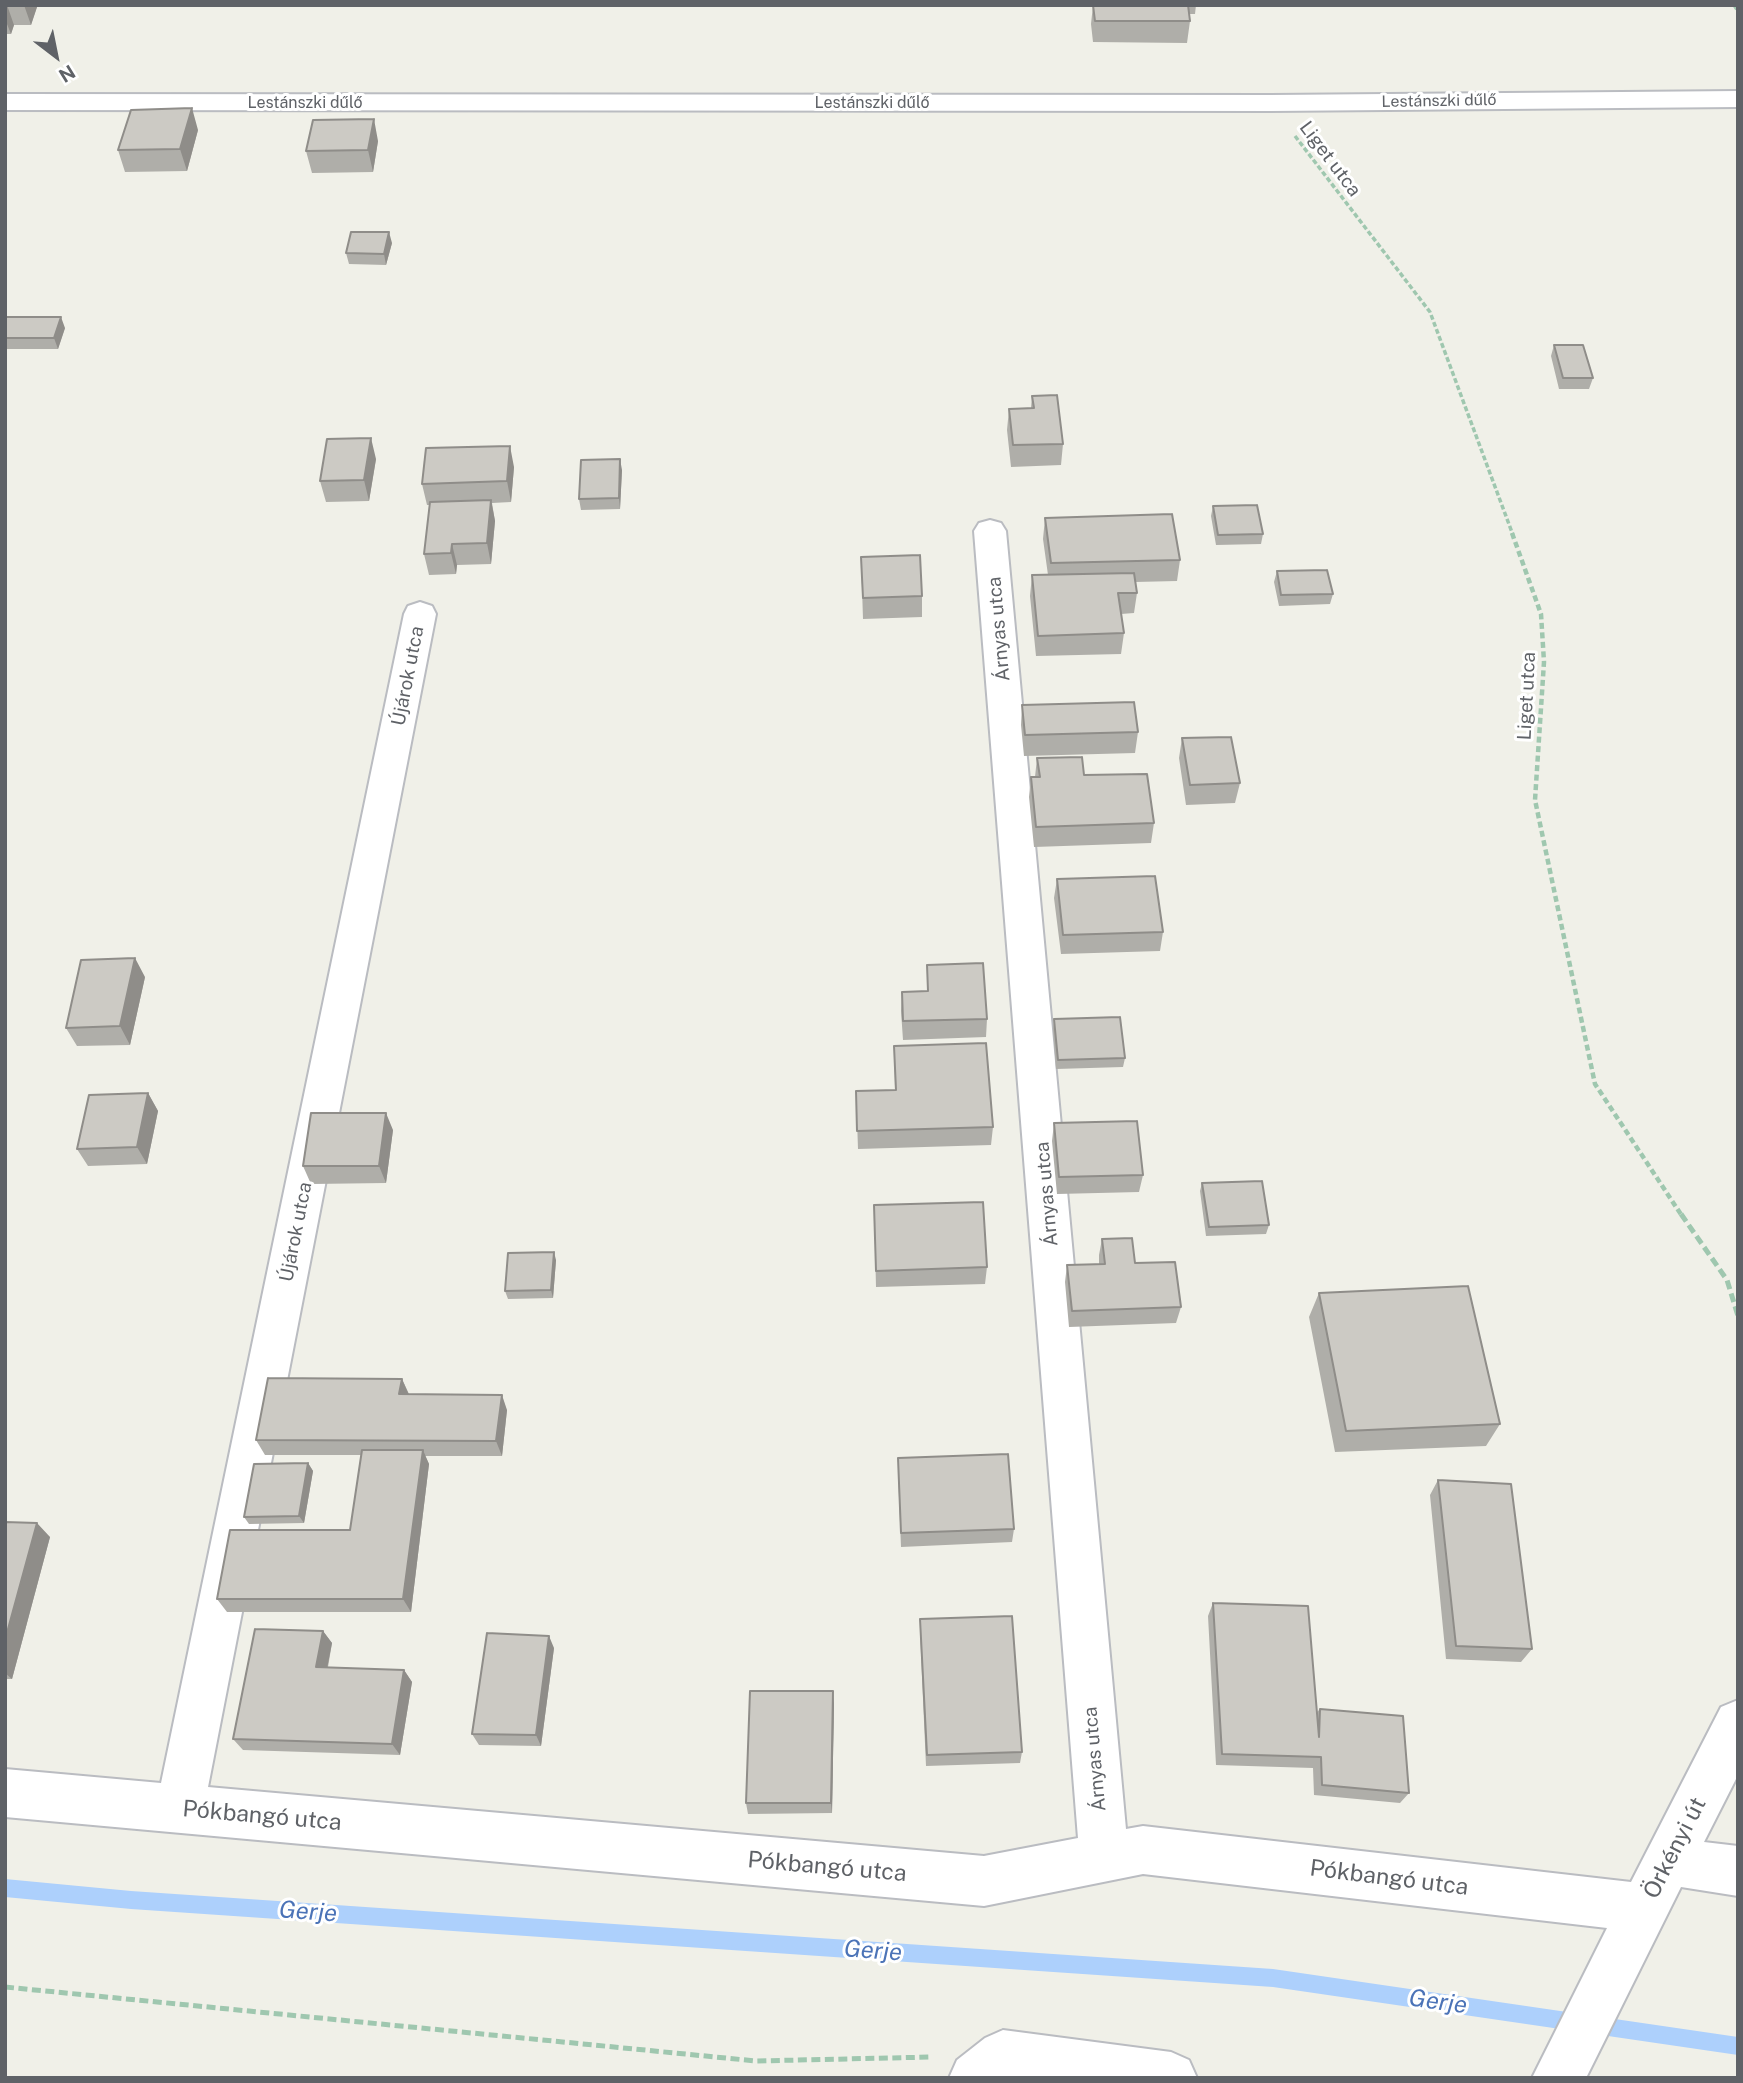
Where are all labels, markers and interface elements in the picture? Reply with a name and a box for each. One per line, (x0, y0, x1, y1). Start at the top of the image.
north arrow (21, 21, 91, 91)
text: N (55, 61, 79, 87)
street label: Lestánszki dűlő (1381, 90, 1497, 112)
street label: Lestánszki dűlő (247, 93, 363, 113)
street label: Lestánszki dűlő (814, 93, 930, 113)
street label: Liget utca (1294, 117, 1366, 201)
street label: Árnyas utca (983, 576, 1015, 682)
street label: Újárok utca (387, 624, 429, 728)
street label: Liget utca (1513, 651, 1541, 741)
street label: Árnyas utca (1031, 1141, 1063, 1247)
street label: Újárok utca (275, 1180, 317, 1284)
street label: Árnyas utca (1079, 1706, 1111, 1812)
street label: Örkényi út (1638, 1793, 1712, 1903)
street label: Pókbangó utca (181, 1795, 343, 1837)
street label: Pókbangó utca (746, 1846, 908, 1888)
street label: Pókbangó utca (1308, 1855, 1470, 1901)
water label: Gerje (278, 1896, 338, 1928)
water label: Gerje (843, 1935, 903, 1967)
water label: Gerje (1407, 1984, 1469, 2020)

